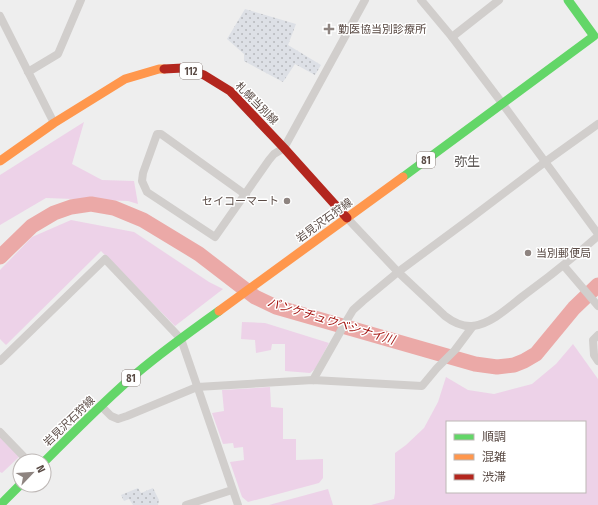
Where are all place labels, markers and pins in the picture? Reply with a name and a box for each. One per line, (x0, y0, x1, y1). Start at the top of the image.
marker: 勤医協当別診療所 (323, 23, 335, 35)
place label: 勤医協当別診療所 (338, 23, 427, 36)
place label: セイコーマート (202, 195, 279, 208)
marker: セイコーマート (282, 196, 292, 206)
place label: 当別郵便局 (536, 247, 591, 260)
marker: 当別郵便局 (523, 248, 533, 258)

